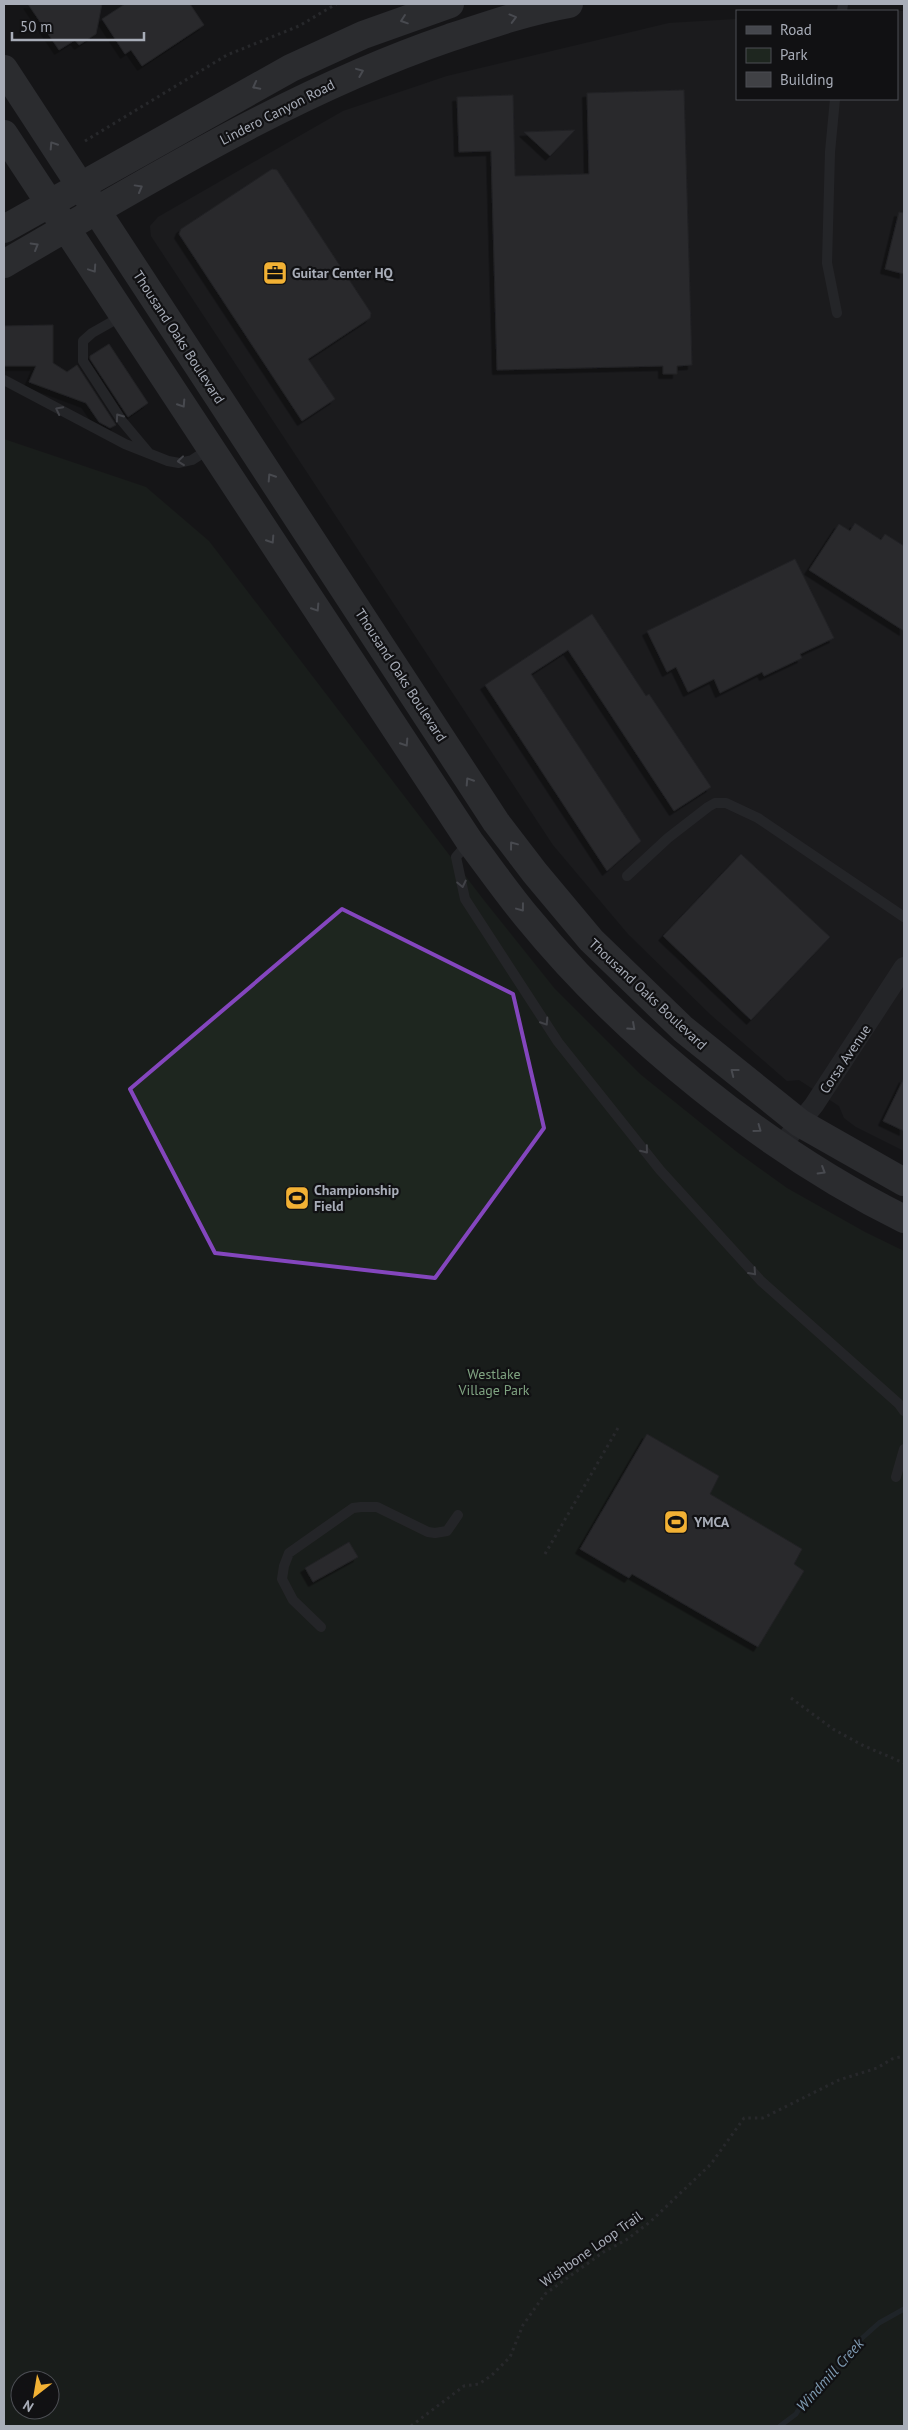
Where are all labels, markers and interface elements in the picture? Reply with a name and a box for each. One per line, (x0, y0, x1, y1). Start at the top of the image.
scale bar (12, 10, 145, 42)
legend (736, 10, 898, 100)
one-way arrow (509, 13, 517, 24)
one-way arrow (400, 14, 409, 24)
text: 50 m (20, 17, 53, 36)
text: Road (780, 20, 812, 39)
text: Park (780, 45, 808, 64)
one-way arrow (355, 67, 364, 78)
text: Building (780, 70, 834, 89)
street label: Lindero Canyon Road (217, 75, 337, 149)
one-way arrow (252, 80, 261, 90)
one-way arrow (50, 141, 60, 150)
one-way arrow (133, 184, 142, 194)
one-way arrow (29, 242, 38, 252)
office icon: Guitar Center HQ (262, 260, 288, 286)
one-way arrow (86, 263, 96, 272)
place label: Guitar Center HQ (292, 264, 393, 282)
street label: Thousand Oaks Boulevard (129, 267, 229, 407)
one-way arrow (176, 399, 185, 408)
one-way arrow (55, 406, 64, 416)
one-way arrow (116, 413, 125, 422)
one-way arrow (177, 456, 185, 467)
one-way arrow (268, 473, 277, 482)
one-way arrow (265, 535, 274, 544)
one-way arrow (309, 602, 319, 611)
street label: Thousand Oaks Boulevard (351, 605, 451, 745)
one-way arrow (399, 738, 408, 747)
one-way arrow (466, 777, 475, 787)
one-way arrow (510, 841, 519, 851)
one-way arrow (456, 879, 466, 888)
one-way arrow (515, 902, 523, 911)
street label: Thousand Oaks Boulevard (585, 934, 711, 1054)
one-way arrow (539, 1016, 548, 1026)
one-way arrow (626, 1021, 635, 1030)
street label: Corsa Avenue (815, 1021, 875, 1097)
one-way arrow (730, 1069, 740, 1078)
one-way arrow (752, 1123, 762, 1132)
one-way arrow (639, 1145, 648, 1154)
one-way arrow (817, 1165, 826, 1175)
place label: Championship Field (314, 1181, 399, 1215)
sports icon: Championship Field (284, 1185, 310, 1211)
one-way arrow (747, 1266, 756, 1275)
park label: Westlake Village Park (458, 1365, 530, 1399)
sports icon: YMCA (663, 1509, 689, 1535)
place label: YMCA (693, 1513, 730, 1531)
street label: Wishbone Loop Trail (536, 2207, 646, 2291)
water label: Windmill Creek (792, 2333, 868, 2415)
north arrow (10, 2370, 60, 2420)
text: N (20, 2396, 37, 2416)

